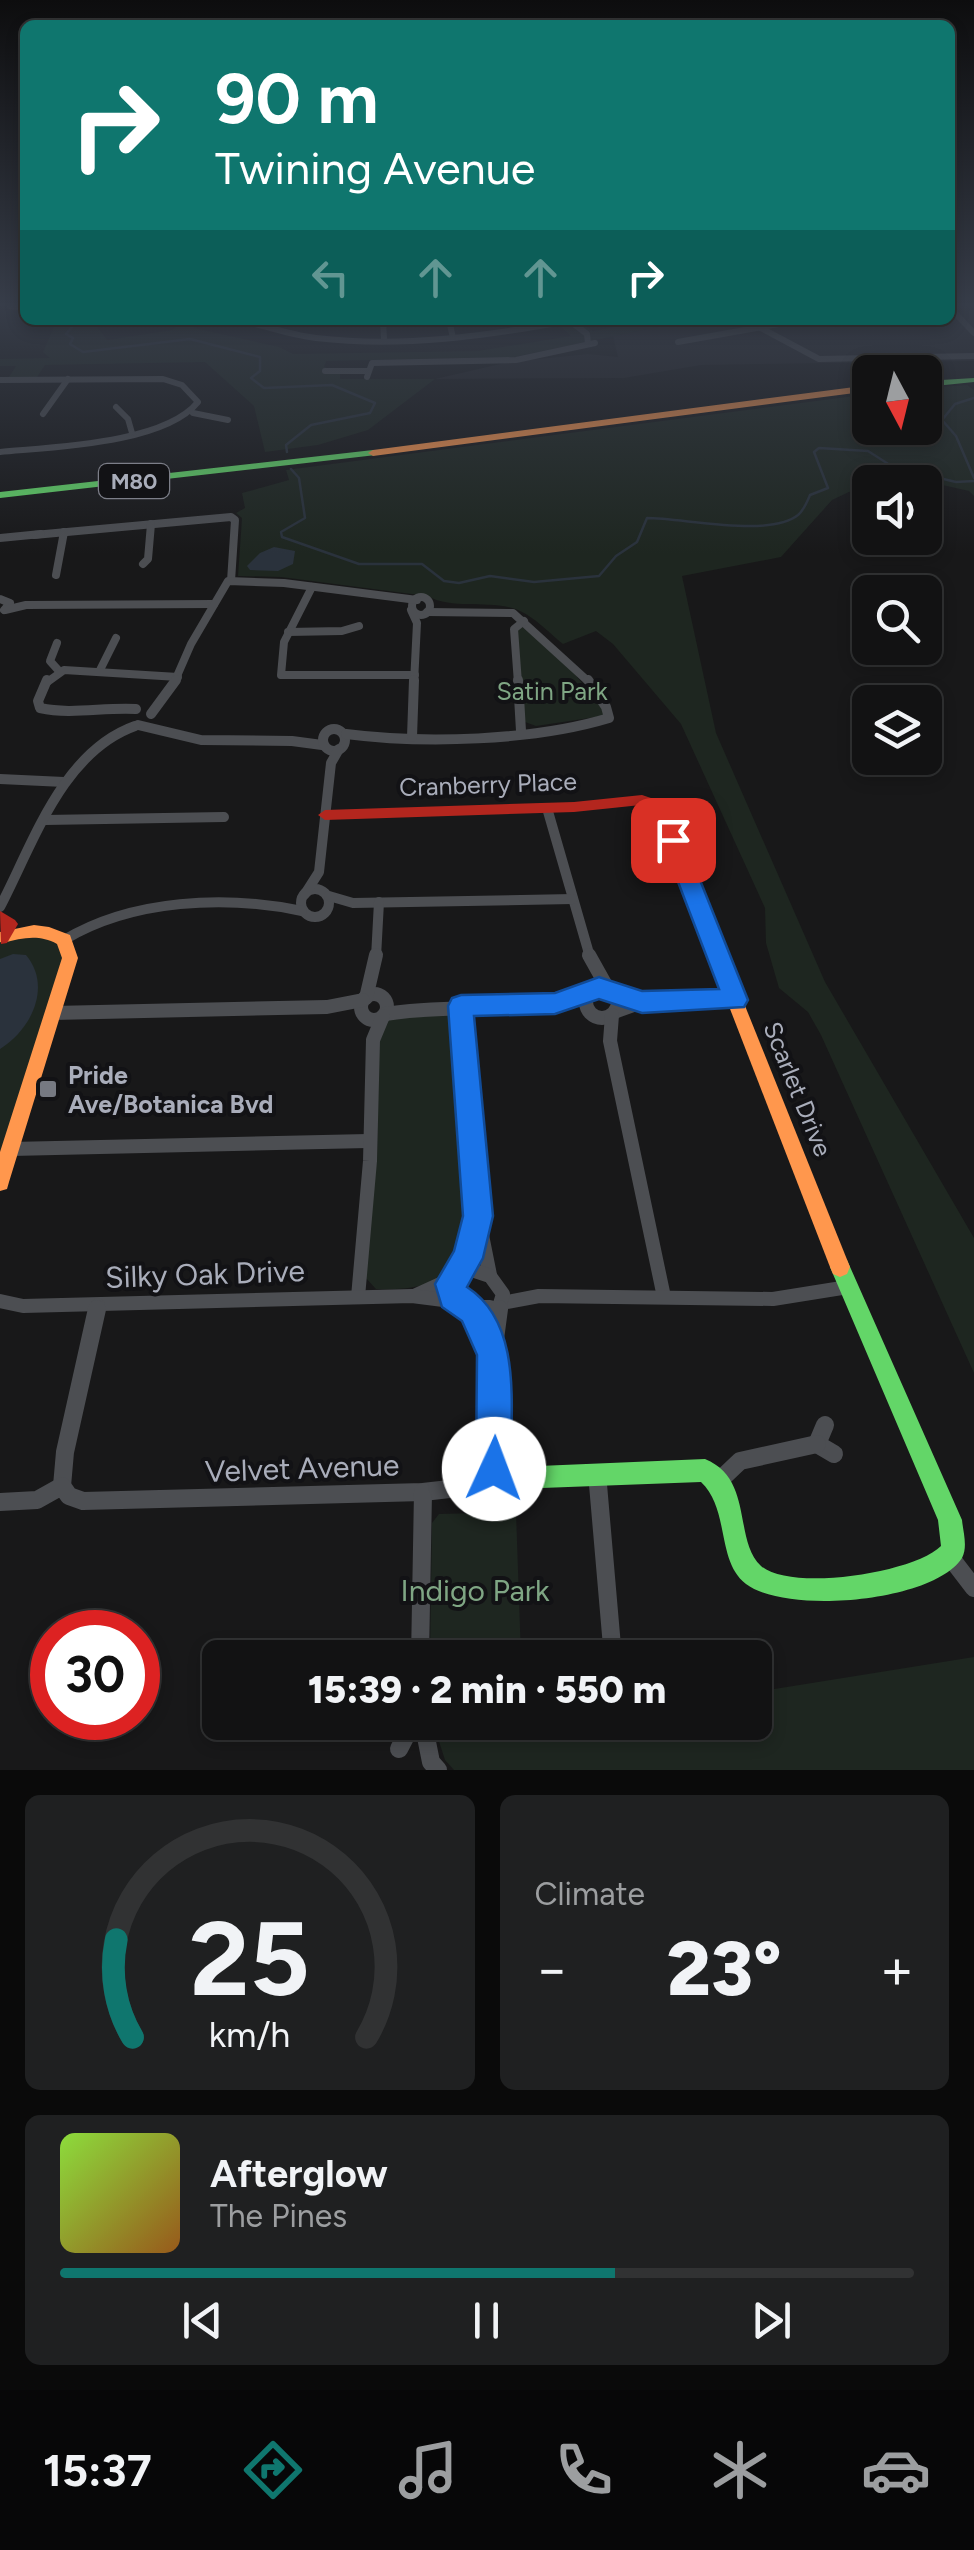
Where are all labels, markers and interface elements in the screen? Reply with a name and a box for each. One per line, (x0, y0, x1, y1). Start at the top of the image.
text: 90 m (215, 56, 379, 141)
icon: right (50, 60, 180, 190)
text: Twining Avenue (215, 141, 535, 195)
icon: left (303, 250, 358, 305)
icon: ahead (408, 250, 463, 305)
icon: ahead (513, 250, 568, 305)
icon: right (618, 250, 673, 305)
north arrow (852, 355, 942, 445)
map controls (852, 355, 942, 775)
road number: M80 (99, 464, 169, 498)
button: sound (852, 465, 942, 555)
button: search (852, 575, 942, 665)
park label: Satin Park (496, 676, 608, 706)
button: layers (852, 685, 942, 775)
street label: Cranberry Place (399, 766, 577, 802)
pin (631, 798, 716, 883)
icon: arrive (646, 813, 701, 868)
street label: Scarlet Drive (757, 1017, 839, 1161)
place label: Pride Ave/Botanica Bvd (68, 1060, 273, 1119)
marker: Pride Ave/Botanica Bvd (37, 1078, 59, 1100)
street label: Silky Oak Drive (105, 1252, 305, 1296)
position arrow (442, 1417, 546, 1521)
street label: Velvet Avenue (204, 1446, 400, 1490)
park label: Indigo Park (401, 1572, 550, 1609)
speed limit sign: 30 (30, 1610, 160, 1740)
text: 15:39 · 2 min · 550 m (308, 1667, 666, 1713)
text: Climate (535, 1875, 645, 1913)
text: 25 (189, 1896, 310, 2021)
text: 23° (667, 1924, 782, 2014)
text: − (535, 1936, 569, 2002)
text: + (880, 1936, 914, 2002)
text: km/h (209, 2013, 291, 2056)
text: Afterglow (210, 2151, 388, 2197)
text: The Pines (210, 2197, 347, 2235)
icon: previous (175, 2293, 230, 2348)
icon: pause (459, 2293, 514, 2348)
icon: next (744, 2293, 799, 2348)
icon: directions (238, 2435, 308, 2505)
icon: music (393, 2435, 463, 2505)
icon: phone (549, 2435, 619, 2505)
icon: climate (705, 2435, 775, 2505)
icon: car (861, 2435, 931, 2505)
text: 15:37 (43, 2443, 152, 2497)

